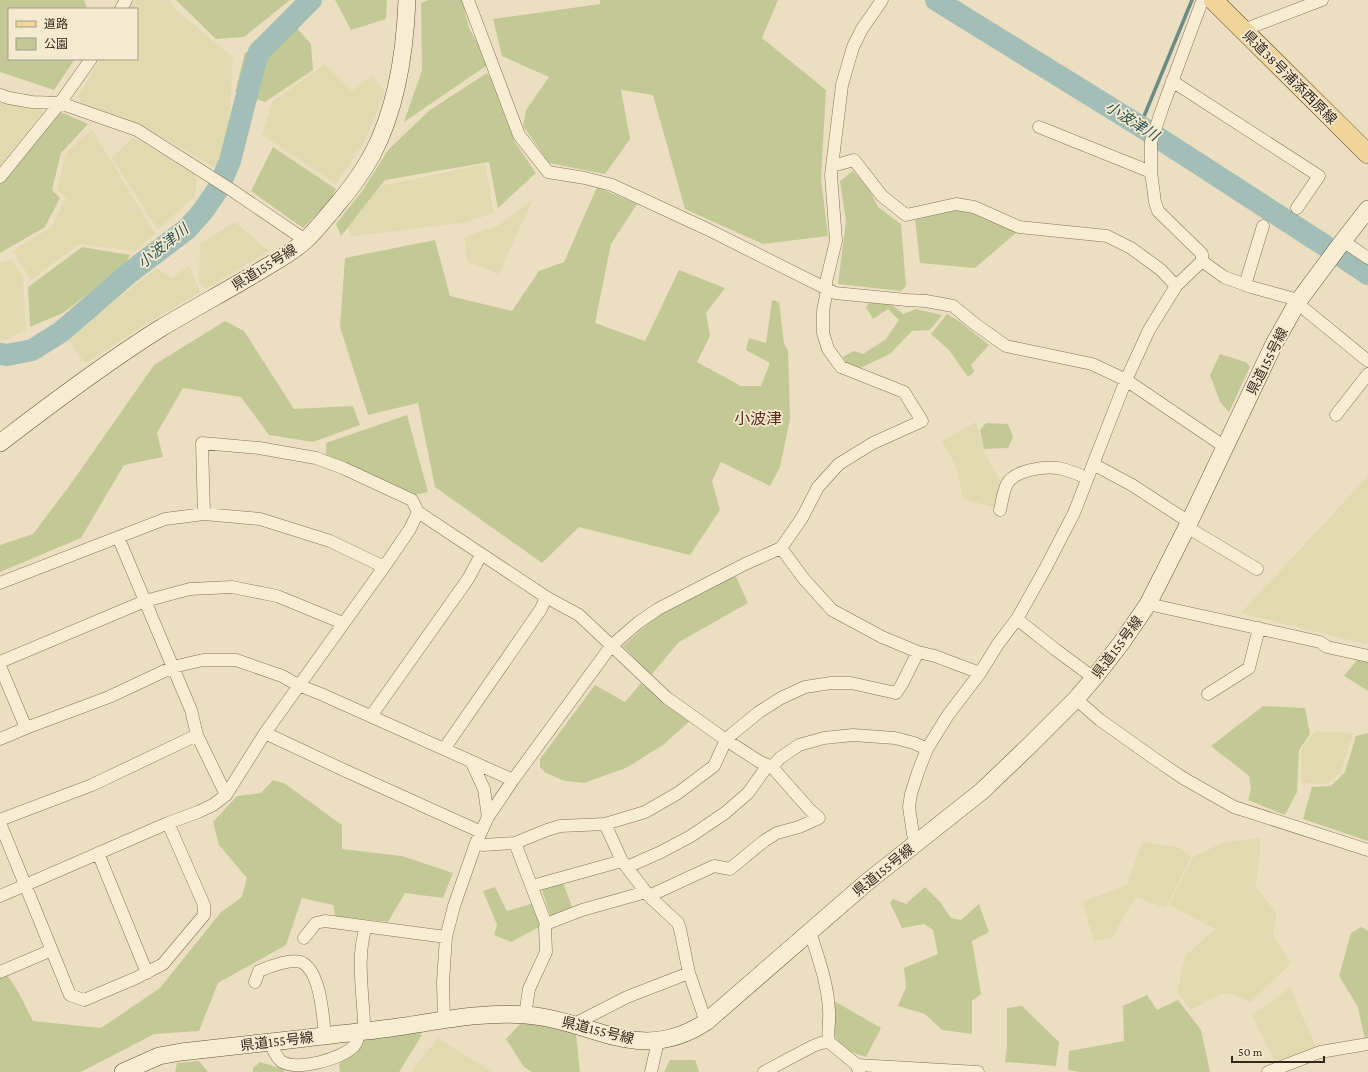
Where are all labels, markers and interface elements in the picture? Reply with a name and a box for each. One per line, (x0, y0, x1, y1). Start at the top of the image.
legend (8, 8, 138, 60)
text: 道路 (44, 17, 68, 31)
street label: 県道38号浦添西原線 (1240, 27, 1340, 127)
text: 公園 (44, 37, 68, 51)
water label: 小波津川 (1102, 98, 1163, 145)
water label: 小波津川 (135, 220, 193, 271)
street label: 県道155号線 (229, 241, 299, 293)
street label: 県道155号線 (1243, 325, 1291, 397)
district label: 小波津 (734, 410, 782, 427)
street label: 県道155号線 (1088, 613, 1146, 681)
street label: 県道155号線 (849, 841, 917, 899)
street label: 県道155号線 (560, 1013, 636, 1047)
street label: 県道155号線 (239, 1029, 315, 1053)
scale bar (1232, 1038, 1324, 1064)
text: 50 m (1238, 1045, 1263, 1059)

